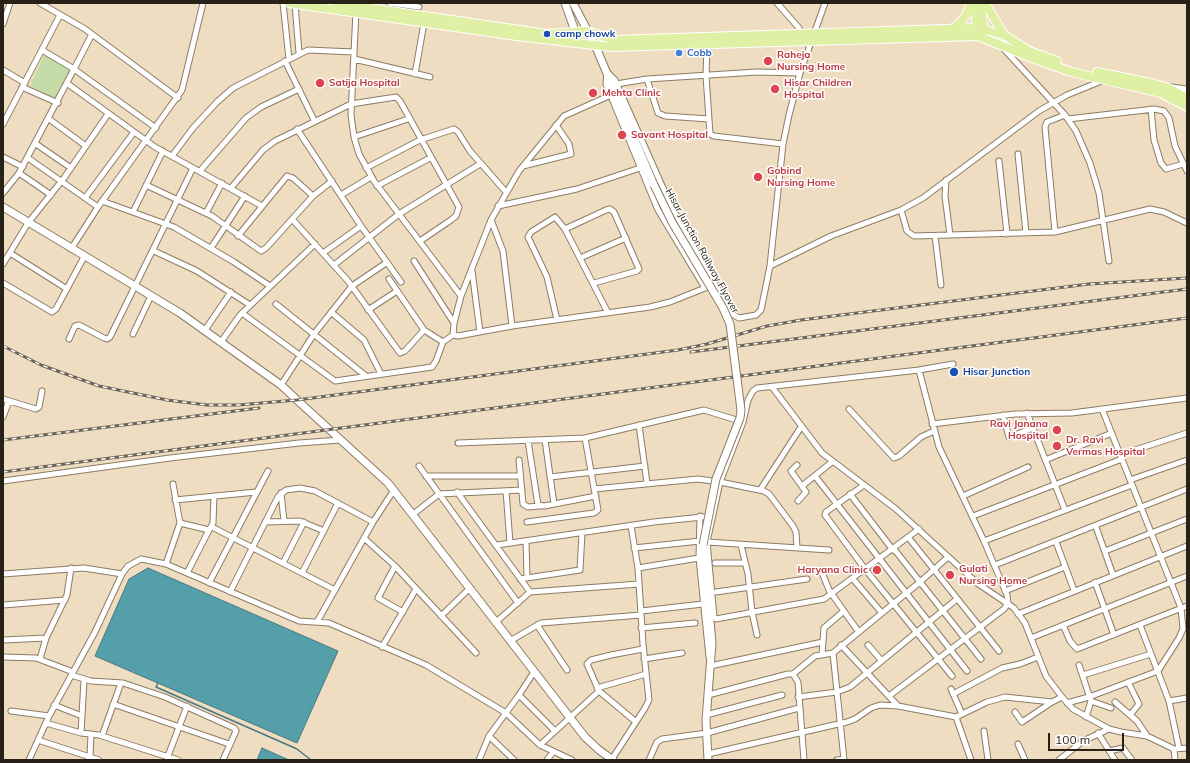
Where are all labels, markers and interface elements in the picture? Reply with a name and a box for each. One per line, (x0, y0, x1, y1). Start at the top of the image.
place label: camp chowk (555, 28, 615, 40)
marker: camp chowk (542, 29, 552, 39)
place label: Cobb (687, 47, 712, 59)
marker: Cobb (674, 48, 684, 58)
place label: Raheja Nursing Home (777, 49, 845, 72)
marker: Raheja Nursing Home (762, 55, 774, 67)
marker: Satija Hospital (314, 77, 326, 89)
place label: Satija Hospital (329, 77, 400, 89)
place label: Hisar Children Hospital (784, 77, 852, 100)
marker: Hisar Children Hospital (769, 83, 781, 95)
marker: Mehta Clinic (587, 87, 599, 99)
place label: Mehta Clinic (602, 87, 661, 99)
marker: Savant Hospital (616, 129, 628, 141)
place label: Savant Hospital (631, 129, 708, 141)
place label: Gobind Nursing Home (767, 165, 835, 188)
marker: Gobind Nursing Home (752, 171, 764, 183)
street label: Hisar Junction Railway Flyover (663, 187, 741, 315)
marker: Hisar Junction (948, 366, 960, 378)
place label: Hisar Junction (963, 366, 1030, 378)
place label: Ravi Janana Hospital (990, 418, 1048, 442)
marker: Ravi Janana Hospital (1051, 424, 1063, 436)
place label: Dr. Ravi Vermas Hospital (1066, 434, 1145, 458)
marker: Dr. Ravi Vermas Hospital (1051, 440, 1063, 452)
place label: Gulati Nursing Home (959, 563, 1027, 586)
place label: Haryana Clinic (798, 564, 868, 576)
marker: Haryana Clinic (871, 564, 883, 576)
marker: Gulati Nursing Home (944, 569, 956, 581)
scale bar (1050, 725, 1126, 751)
text: 100 m (1055, 732, 1090, 747)

